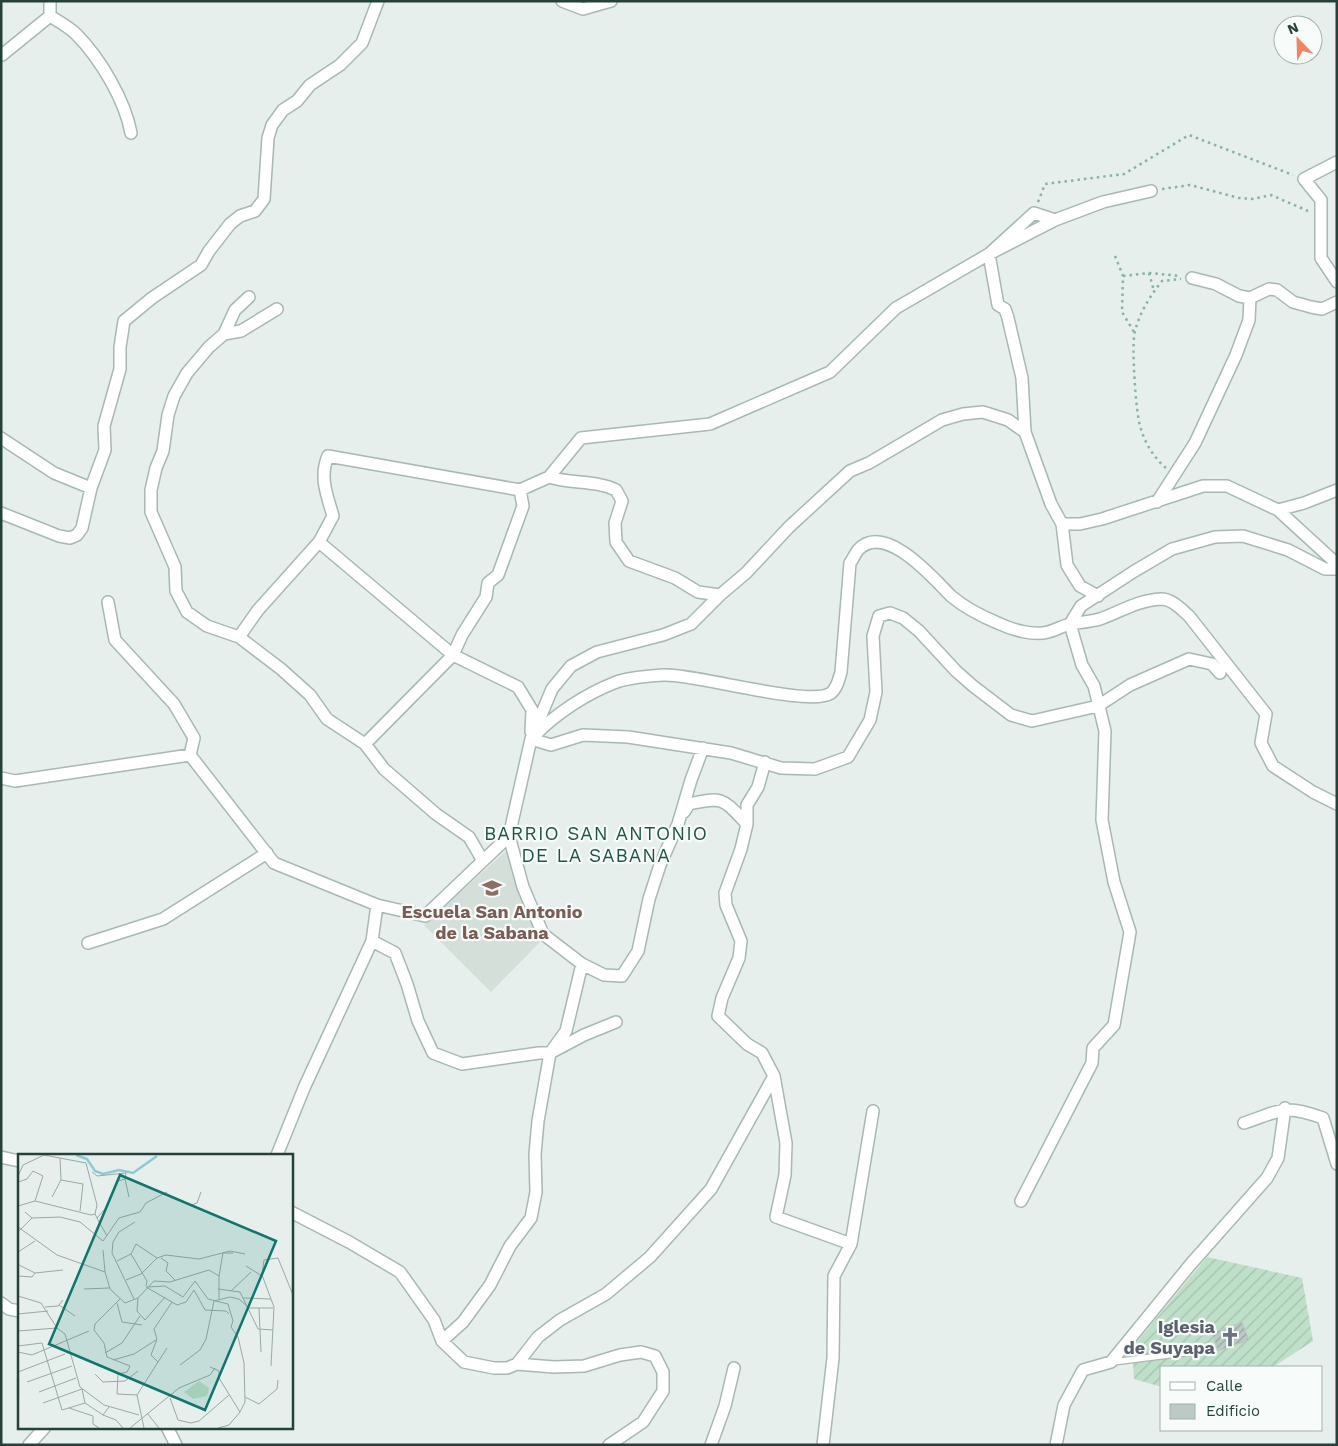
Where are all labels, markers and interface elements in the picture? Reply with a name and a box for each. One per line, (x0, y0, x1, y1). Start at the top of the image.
north arrow (1273, 15, 1323, 65)
text: N (1285, 19, 1301, 37)
district label: BARRIO SAN ANTONIO DE LA SABANA (484, 822, 708, 867)
school or university icon: Escuela San Antonio de la Sabana (481, 877, 503, 899)
place label: Escuela San Antonio de la Sabana (401, 901, 583, 943)
inset map (18, 1154, 292, 1428)
place label: Iglesia de Suyapa (1123, 1316, 1216, 1358)
church icon: Iglesia de Suyapa (1219, 1326, 1241, 1348)
legend (1160, 1366, 1323, 1431)
text: Calle (1206, 1377, 1243, 1395)
text: Edificio (1206, 1402, 1260, 1420)

